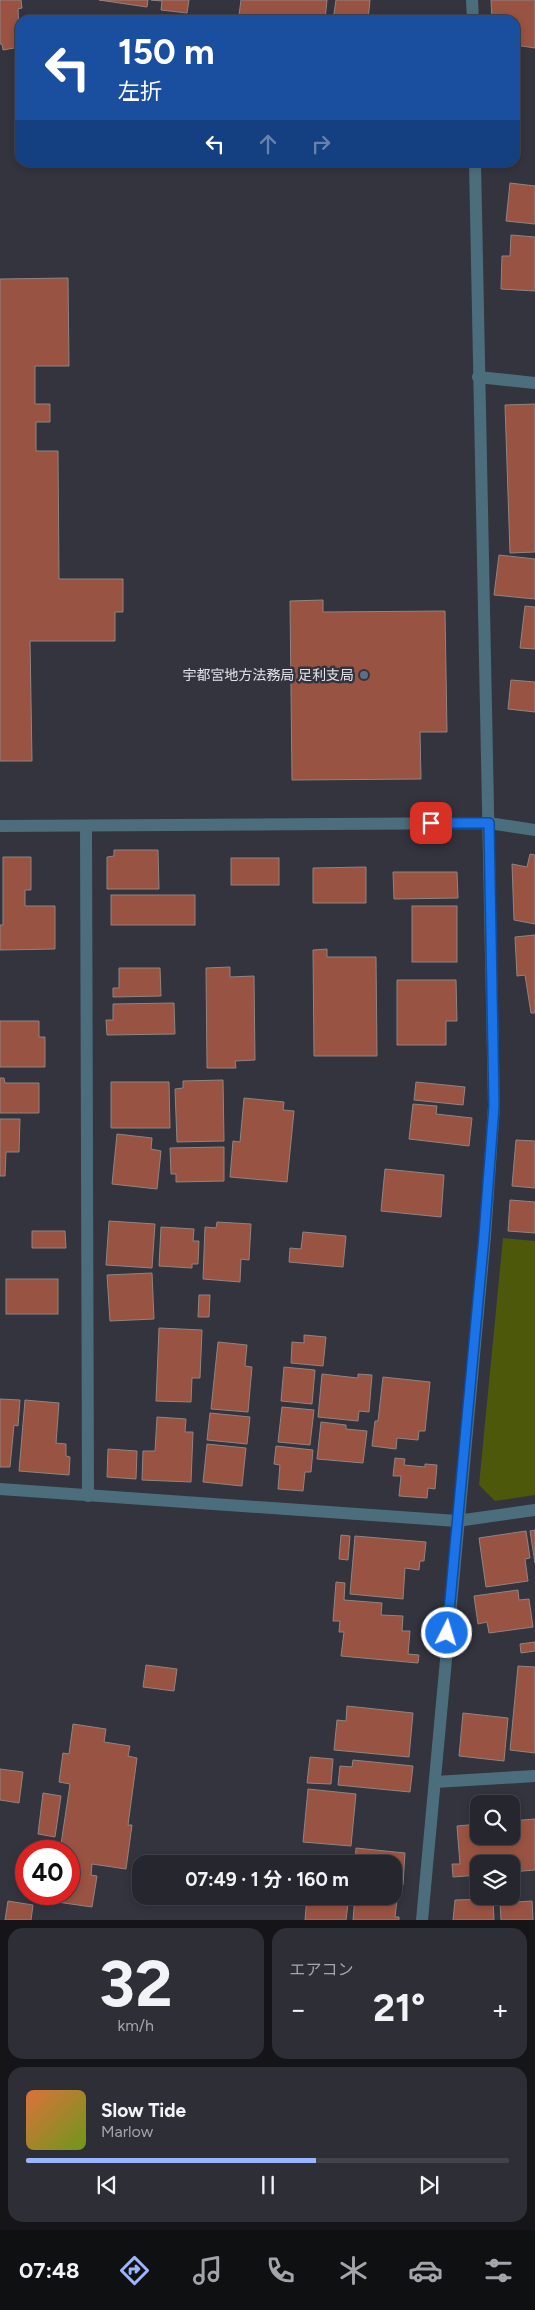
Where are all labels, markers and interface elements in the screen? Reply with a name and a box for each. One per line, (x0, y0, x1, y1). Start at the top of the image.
text: 150 m (118, 31, 215, 73)
icon: left (35, 35, 100, 100)
text: 左折 (118, 78, 162, 105)
icon: left (201, 130, 229, 158)
icon: ahead (254, 130, 282, 158)
icon: right (307, 130, 335, 158)
place label: 宇都宮地方法務局 足利支局 (183, 667, 354, 684)
marker: 宇都宮地方法務局 足利支局 (358, 669, 370, 681)
pin (410, 802, 452, 844)
icon: arrive (417, 809, 445, 837)
position arrow (420, 1606, 472, 1658)
map controls (470, 1795, 520, 1905)
button: search (470, 1795, 520, 1845)
speed limit sign: 40 (15, 1840, 80, 1905)
button: layers (470, 1855, 520, 1905)
text: 07:49 · 1 分 · 160 m (185, 1868, 349, 1891)
text: 32 (99, 1944, 173, 2022)
text: エアコン (290, 1960, 354, 1979)
text: 21° (373, 1985, 425, 2031)
text: − (290, 1992, 307, 2026)
text: + (492, 1992, 509, 2026)
text: km/h (117, 2016, 154, 2035)
text: Slow Tide (101, 2099, 186, 2122)
text: Marlow (101, 2122, 153, 2141)
icon: previous (93, 2171, 121, 2199)
icon: pause (254, 2171, 282, 2199)
icon: next (415, 2171, 443, 2199)
icon: directions (117, 2253, 152, 2288)
icon: music (190, 2253, 225, 2288)
icon: phone (263, 2253, 298, 2288)
icon: climate (336, 2253, 371, 2288)
icon: car (408, 2253, 443, 2288)
icon: filters (481, 2253, 516, 2288)
text: 07:48 (19, 2257, 79, 2284)

